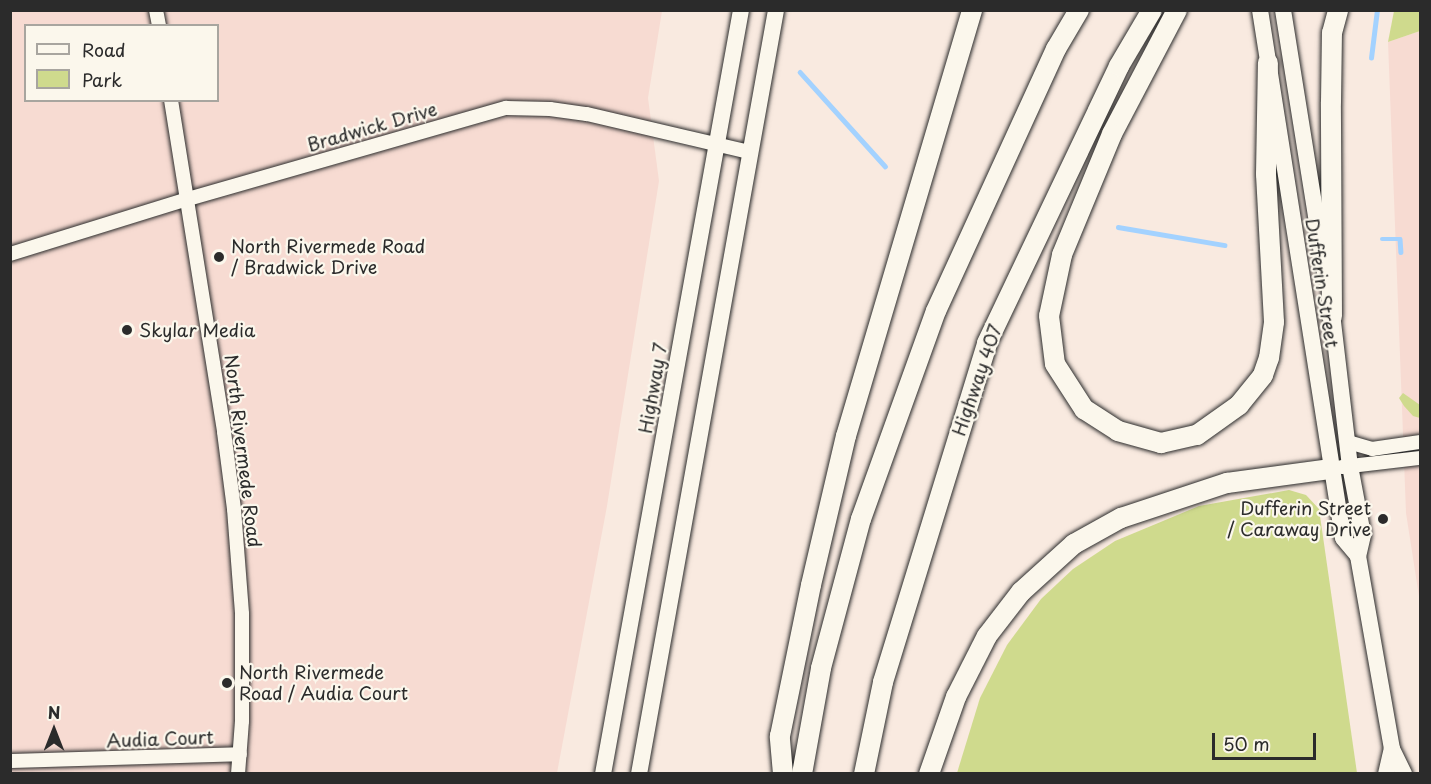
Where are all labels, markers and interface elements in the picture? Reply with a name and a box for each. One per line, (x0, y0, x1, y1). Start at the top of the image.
legend (24, 24, 219, 102)
text: Road (82, 36, 126, 63)
text: Park (82, 66, 122, 93)
street label: Bradwick Drive (305, 98, 439, 156)
street label: Dufferin Street (1301, 216, 1343, 350)
place label: North Rivermede Road / Bradwick Drive (231, 236, 427, 278)
marker: North Rivermede Road / Bradwick Drive (212, 250, 226, 264)
place label: Skylar Media (139, 319, 255, 341)
street label: Highway 407 (948, 322, 1006, 438)
marker: Skylar Media (120, 323, 134, 337)
street label: Highway 7 (634, 341, 672, 435)
street label: North Rivermede Road (220, 353, 266, 549)
place label: Dufferin Street / Caraway Drive (1227, 498, 1371, 540)
marker: Dufferin Street / Caraway Drive (1376, 512, 1390, 526)
place label: North Rivermede Road / Audia Court (239, 662, 409, 704)
marker: North Rivermede Road / Audia Court (220, 676, 234, 690)
north arrow (24, 700, 84, 760)
text: N (48, 700, 60, 724)
scale bar (1215, 721, 1318, 759)
street label: Audia Court (106, 726, 214, 752)
text: 50 m (1223, 730, 1270, 757)

